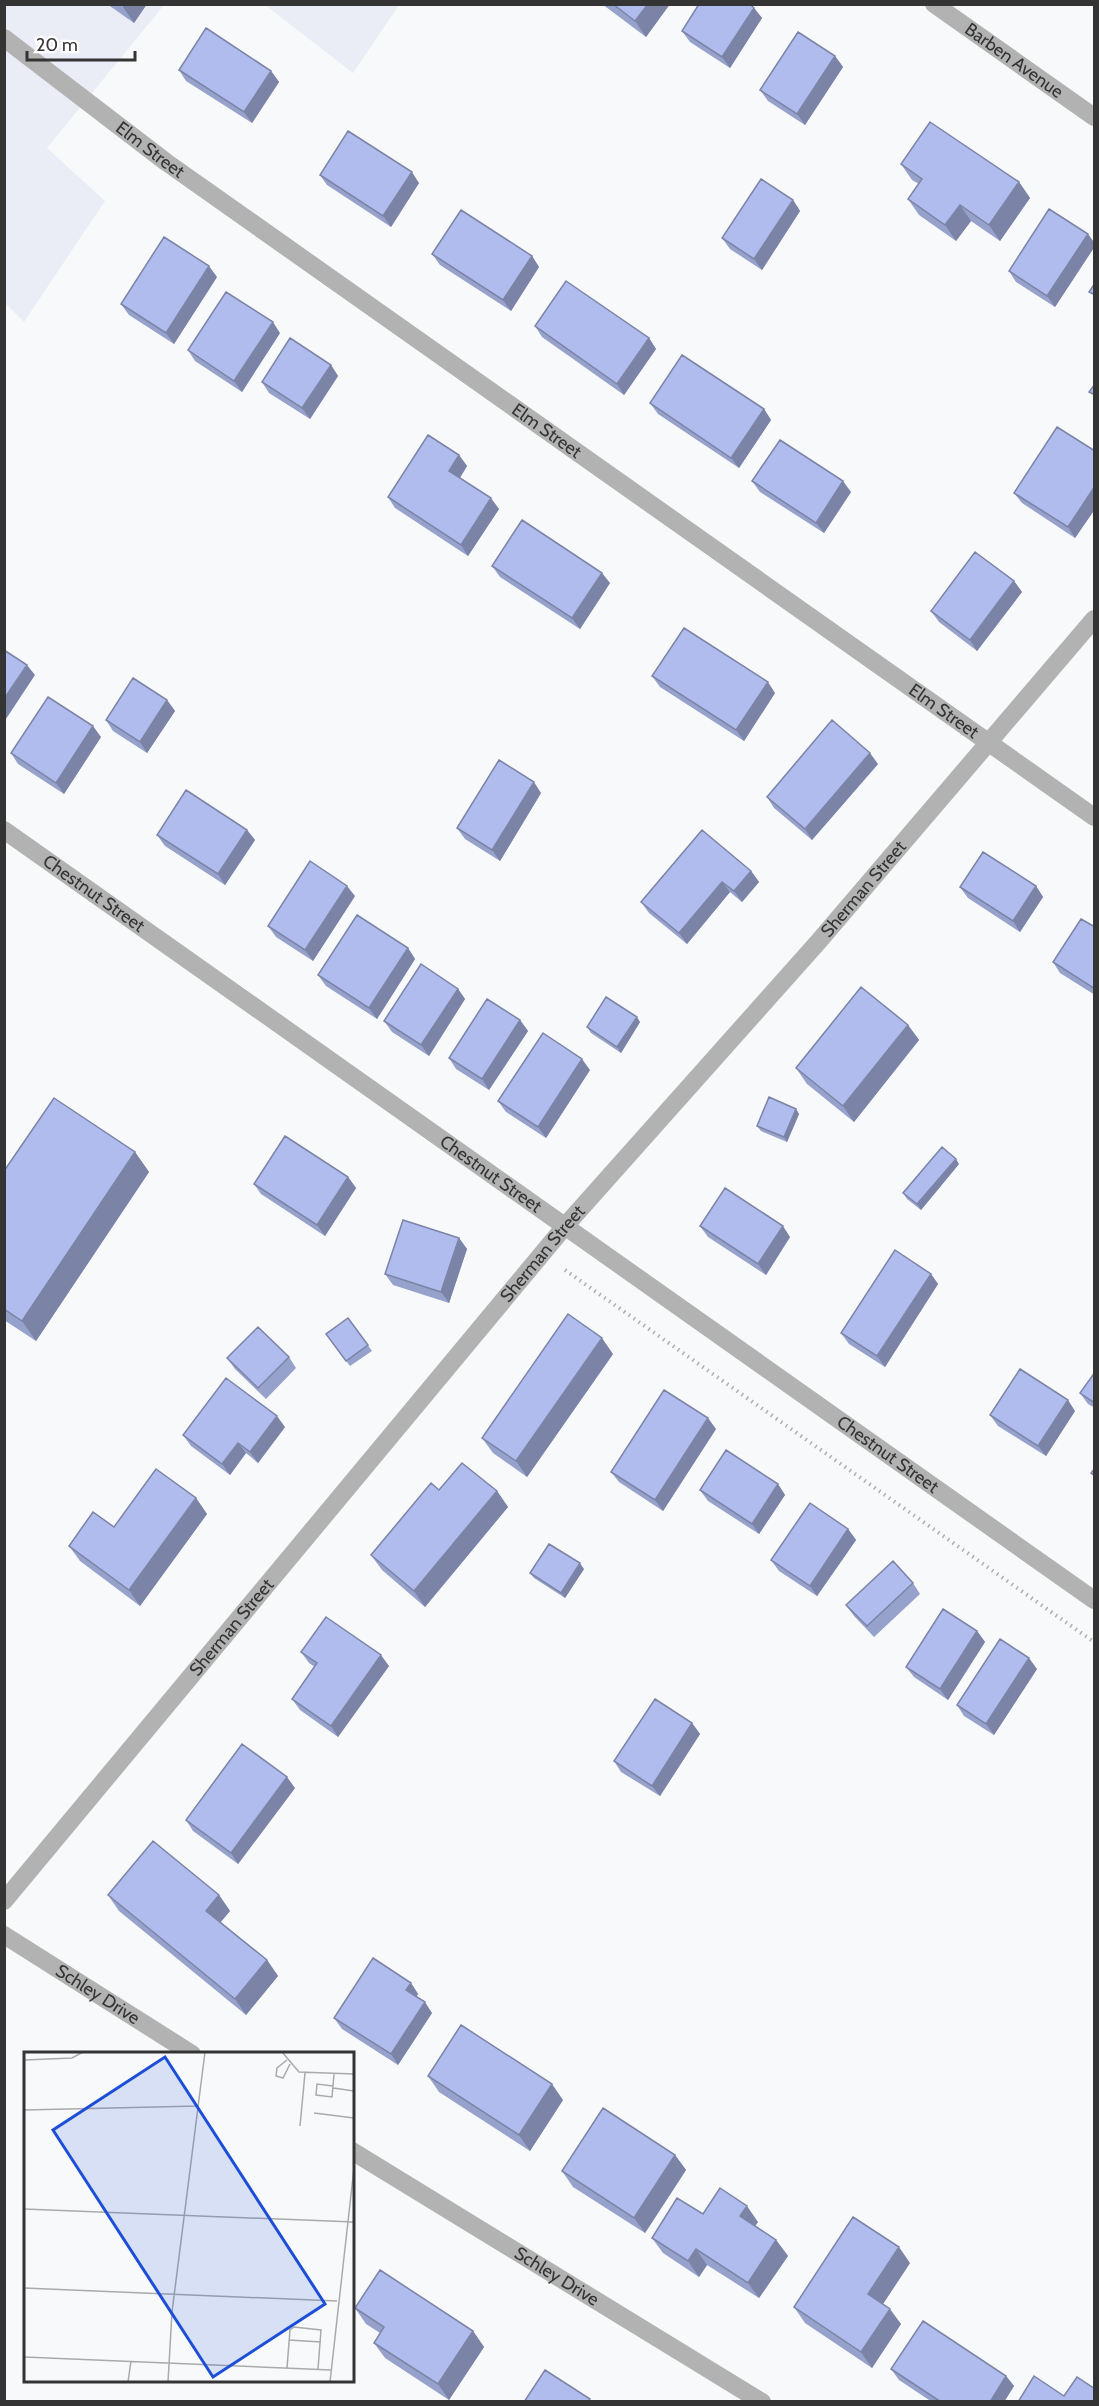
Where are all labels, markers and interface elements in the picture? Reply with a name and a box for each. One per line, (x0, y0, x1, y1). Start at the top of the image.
street label: Barben Avenue (961, 18, 1068, 103)
scale bar (27, 24, 135, 62)
text: 20 m (36, 34, 78, 56)
street label: Elm Street (112, 117, 189, 183)
street label: Elm Street (508, 399, 586, 463)
street label: Elm Street (905, 679, 983, 743)
street label: Sherman Street (816, 836, 911, 942)
street label: Chestnut Street (39, 850, 149, 937)
street label: Chestnut Street (436, 1130, 546, 1217)
street label: Sherman Street (495, 1201, 589, 1307)
street label: Chestnut Street (833, 1411, 943, 1498)
street label: Sherman Street (185, 1574, 278, 1680)
street label: Schley Drive (52, 1960, 144, 2029)
inset map (24, 2052, 354, 2382)
street label: Schley Drive (510, 2242, 603, 2311)

